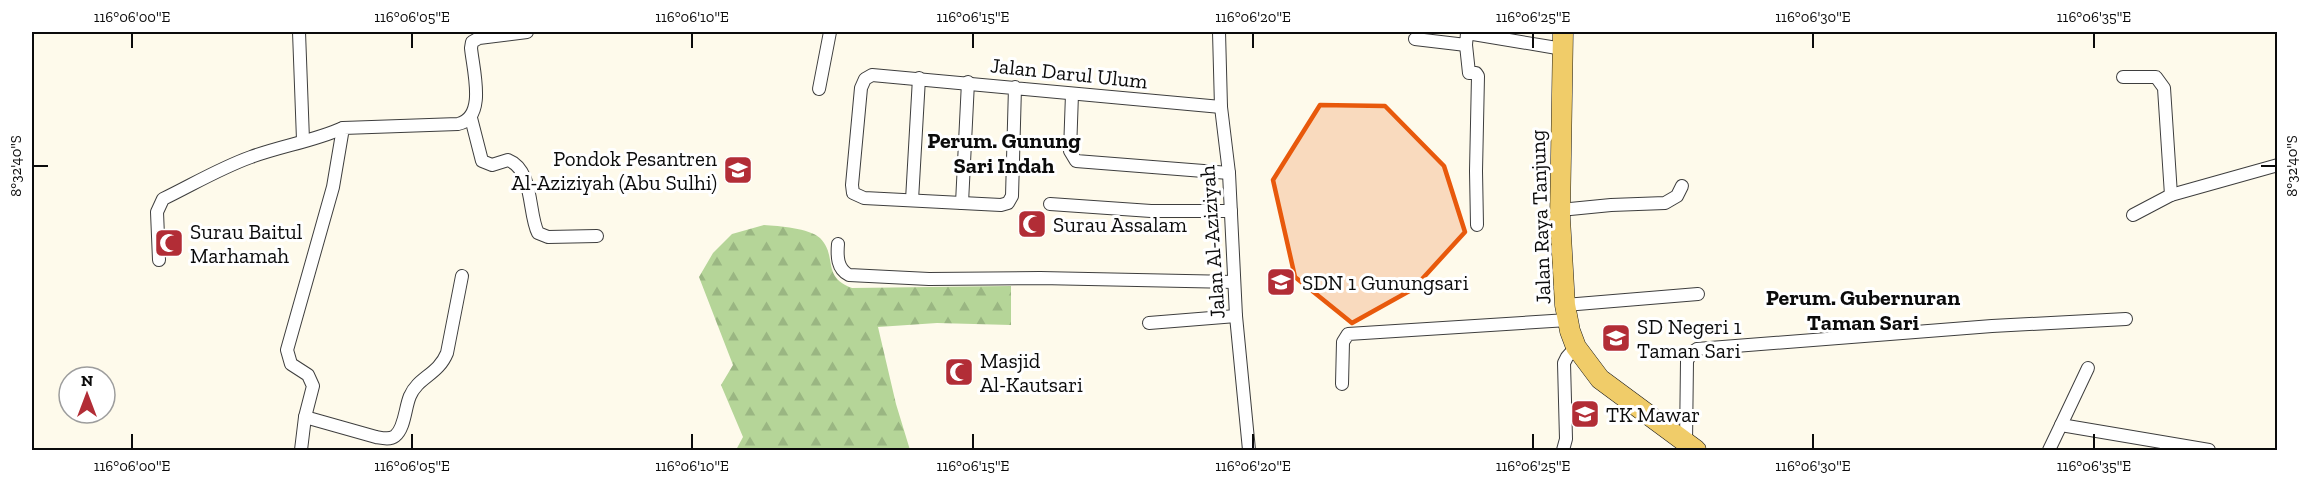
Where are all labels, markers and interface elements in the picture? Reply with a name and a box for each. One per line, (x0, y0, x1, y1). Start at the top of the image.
text: 116°06'00"E (94, 8, 170, 26)
text: 116°06'05"E (374, 8, 450, 26)
text: 116°06'10"E (655, 8, 729, 26)
text: 116°06'15"E (937, 8, 1010, 26)
text: 116°06'20"E (1215, 8, 1291, 26)
text: 116°06'25"E (1496, 8, 1571, 26)
text: 116°06'30"E (1775, 8, 1851, 26)
text: 116°06'35"E (2057, 8, 2131, 26)
street label: Jalan Darul Ulum (989, 52, 1149, 94)
district label: Perum. Gunung Sari Indah (927, 127, 1081, 179)
street label: Jalan Raya Tanjung (1524, 129, 1557, 305)
text: 8°32'40"S (7, 135, 25, 197)
text: 8°32'40"S (2283, 135, 2301, 197)
place label: Pondok Pesantren Al-Aziziyah (Abu Sulhi) (511, 146, 717, 195)
school or university icon: Pondok Pesantren Al-Aziziyah (Abu Sulhi) (722, 154, 754, 186)
street label: Jalan Al-Aziziyah (1194, 164, 1230, 320)
mosque icon: Surau Assalam (1016, 208, 1048, 240)
place label: Surau Assalam (1053, 212, 1187, 237)
place label: Surau Baitul Marhamah (190, 219, 303, 268)
mosque icon: Surau Baitul Marhamah (153, 227, 185, 259)
school or university icon: SDN 1 Gunungsari (1265, 266, 1297, 298)
place label: SDN 1 Gunungsari (1302, 270, 1469, 295)
district label: Perum. Gubernuran Taman Sari (1766, 284, 1960, 336)
place label: SD Negeri 1 Taman Sari (1637, 314, 1742, 363)
school or university icon: SD Negeri 1 Taman Sari (1600, 322, 1632, 354)
place label: Masjid Al-Kautsari (980, 348, 1083, 397)
mosque icon: Masjid Al-Kautsari (943, 356, 975, 388)
north arrow (57, 365, 117, 425)
text: N (81, 371, 93, 390)
school or university icon: TK Mawar (1569, 398, 1601, 430)
place label: TK Mawar (1606, 402, 1700, 427)
text: 116°06'00"E (94, 457, 170, 475)
text: 116°06'05"E (374, 457, 450, 475)
text: 116°06'10"E (655, 457, 729, 475)
text: 116°06'15"E (937, 457, 1010, 475)
text: 116°06'20"E (1215, 457, 1291, 475)
text: 116°06'25"E (1496, 457, 1571, 475)
text: 116°06'30"E (1775, 457, 1851, 475)
text: 116°06'35"E (2057, 457, 2131, 475)

